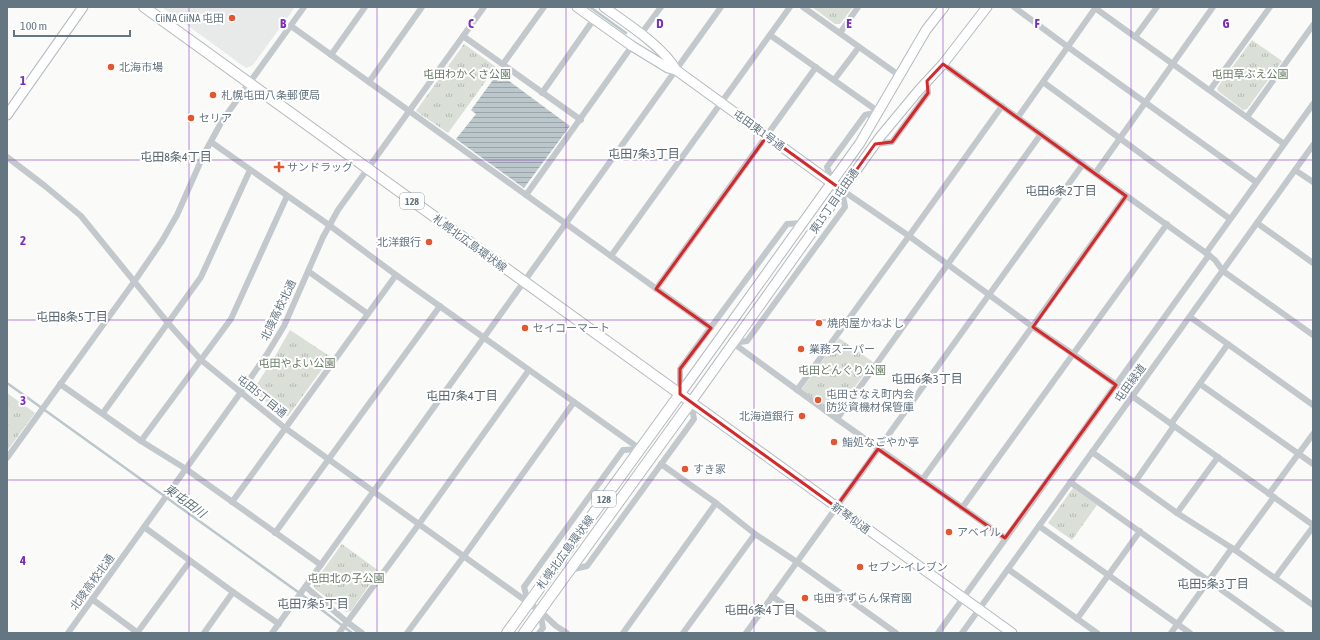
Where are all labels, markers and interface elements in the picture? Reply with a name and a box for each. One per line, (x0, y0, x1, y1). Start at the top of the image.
scale bar (14, 12, 130, 38)
place label: CiiNA CiiNA 屯田 (155, 12, 224, 24)
marker: CiiNA CiiNA 屯田 (227, 13, 237, 23)
text: B (280, 16, 287, 31)
text: C (468, 16, 474, 31)
text: D (656, 16, 664, 31)
text: E (846, 16, 852, 31)
text: F (1034, 16, 1040, 31)
text: G (1223, 16, 1230, 31)
text: 100 m (20, 19, 47, 33)
place label: 北海市場 (119, 61, 163, 73)
marker: 北海市場 (106, 62, 116, 72)
park label: 屯田わかくさ公園 (423, 68, 511, 80)
park label: 屯田草ぶえ公園 (1212, 68, 1289, 80)
text: 1 (20, 73, 26, 88)
place label: 札幌屯田八条郵便局 (221, 89, 320, 101)
marker: 札幌屯田八条郵便局 (208, 90, 218, 100)
street label: 屯田東1号通 (731, 107, 787, 153)
place label: セリア (199, 112, 232, 124)
marker: セリア (186, 113, 196, 123)
district label: 屯田7条3丁目 (608, 147, 680, 161)
district label: 屯田8条4丁目 (140, 150, 212, 164)
place label: サンドラッグ (287, 161, 353, 173)
marker: サンドラッグ (274, 162, 284, 172)
street label: 東15丁目屯田通 (807, 166, 861, 236)
district label: 屯田6条2丁目 (1025, 184, 1097, 198)
road number: 128 (400, 193, 424, 209)
street label: 札幌北広島環状線 (431, 212, 509, 274)
text: 2 (20, 233, 26, 248)
place label: 北洋銀行 (377, 236, 421, 248)
marker: 北洋銀行 (424, 237, 434, 247)
street label: 北陵高校北通 (258, 278, 298, 342)
district label: 屯田8条5丁目 (36, 310, 108, 324)
place label: 焼肉屋かねよし (827, 317, 904, 329)
marker: 焼肉屋かねよし (814, 318, 824, 328)
place label: セイコーマート (533, 322, 610, 334)
marker: セイコーマート (520, 323, 530, 333)
place label: 業務スーパー (809, 343, 875, 355)
marker: 業務スーパー (796, 344, 806, 354)
park label: 屯田やよい公園 (259, 357, 336, 369)
street label: 屯田緑道 (1112, 362, 1148, 404)
park label: 屯田どんぐり公園 (798, 364, 886, 376)
street label: 屯田5丁目通 (235, 372, 289, 420)
district label: 屯田6条3丁目 (891, 372, 963, 386)
place label: 屯田さなえ町内会 防災資機材保管庫 (826, 388, 914, 413)
district label: 屯田7条4丁目 (426, 389, 498, 403)
text: 3 (20, 393, 26, 408)
marker: 屯田さなえ町内会 防災資機材保管庫 (813, 395, 823, 405)
place label: 北海道銀行 (739, 410, 794, 422)
marker: 北海道銀行 (797, 411, 807, 421)
place label: 鮨処なごやか亭 (842, 436, 919, 448)
marker: 鮨処なごやか亭 (829, 437, 839, 447)
place label: すき家 (693, 463, 726, 475)
marker: すき家 (680, 464, 690, 474)
water label: 東屯田川 (161, 481, 210, 522)
road number: 128 (592, 491, 616, 507)
street label: 新琴似通 (830, 500, 872, 536)
street label: 札幌北広島環状線 (534, 513, 596, 591)
place label: アベイル (957, 526, 1001, 538)
marker: アベイル (944, 527, 954, 537)
street label: 北陵高校北通 (68, 552, 116, 612)
text: 4 (19, 553, 26, 568)
place label: セブン-イレブン (868, 561, 948, 573)
marker: セブン-イレブン (855, 562, 865, 572)
park label: 屯田北の子公園 (308, 572, 385, 584)
district label: 屯田5条3丁目 (1177, 577, 1249, 591)
place label: 屯田すずらん保育園 (813, 592, 912, 604)
marker: 屯田すずらん保育園 (800, 593, 810, 603)
district label: 屯田7条5丁目 (277, 597, 349, 611)
district label: 屯田6条4丁目 (724, 603, 796, 617)

